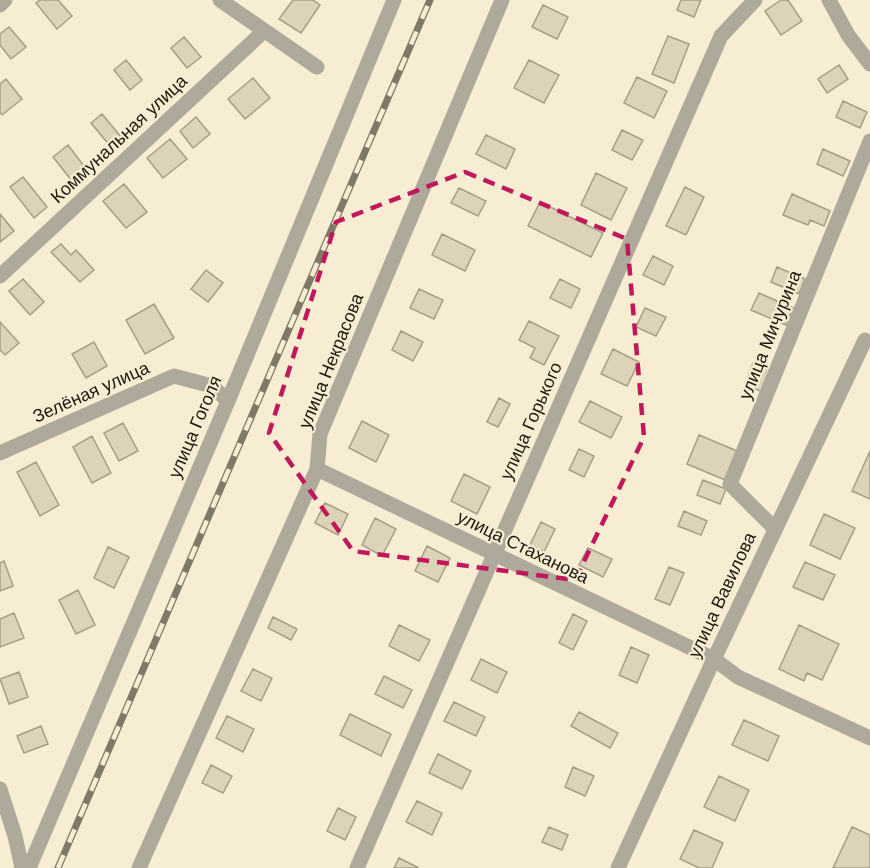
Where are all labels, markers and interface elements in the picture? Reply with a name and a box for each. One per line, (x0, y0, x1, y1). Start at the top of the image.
street label: Коммунальная улица (47, 70, 192, 207)
street label: улица Мичурина (735, 266, 805, 403)
street label: улица Некрасова (295, 290, 368, 431)
street label: Зелёная улица (30, 357, 153, 427)
street label: улица Горького (496, 359, 566, 483)
street label: улица Гоголя (164, 373, 226, 481)
street label: улица Стаханова (454, 507, 593, 588)
street label: улица Вавилова (684, 528, 760, 661)

